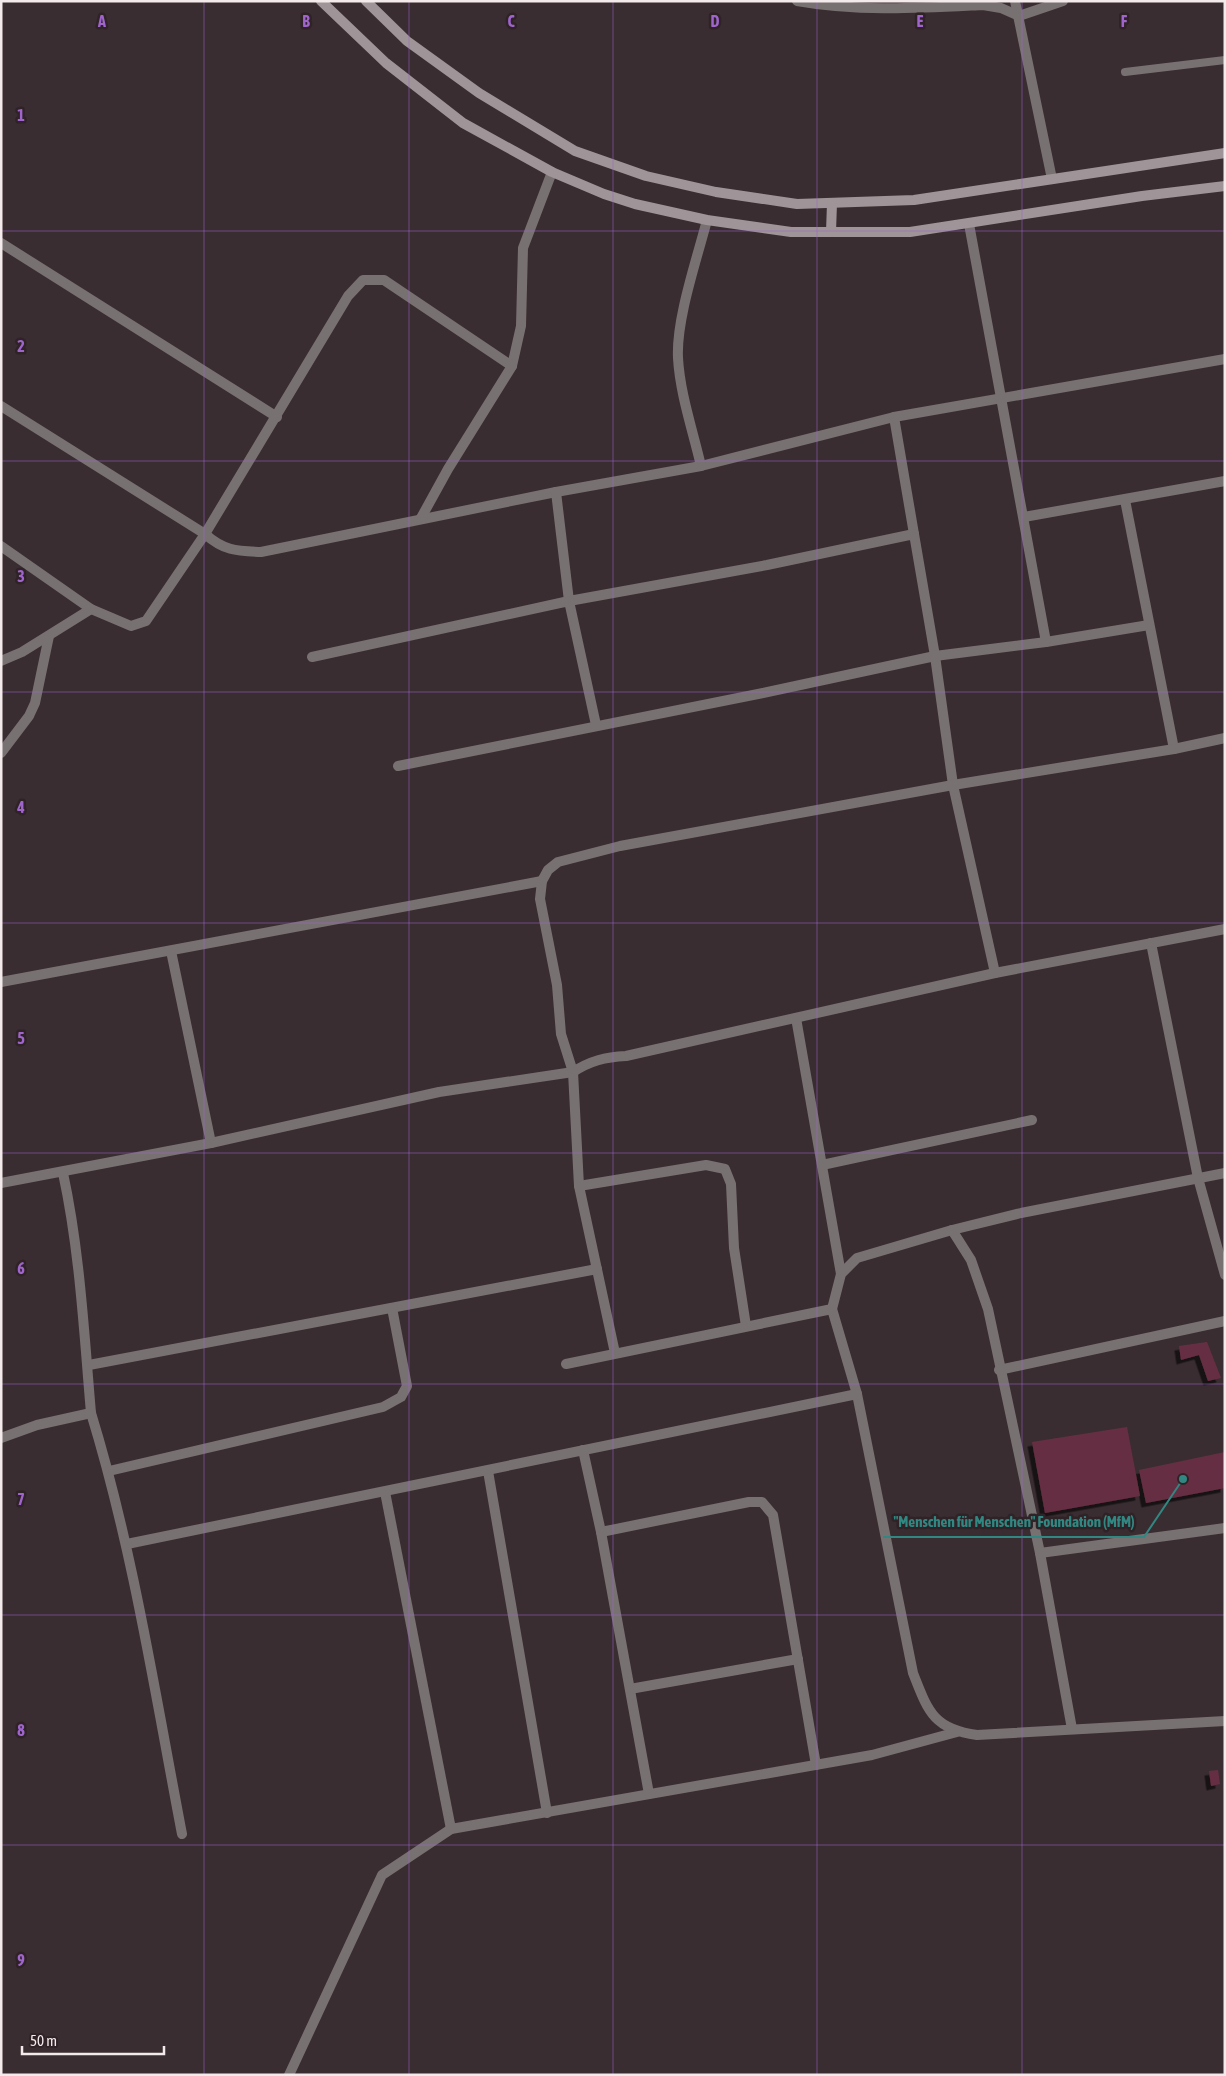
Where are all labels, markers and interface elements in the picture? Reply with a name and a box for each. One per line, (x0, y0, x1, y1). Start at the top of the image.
text: A (97, 12, 106, 30)
text: B (302, 12, 310, 30)
text: C (507, 12, 515, 30)
text: D (711, 12, 720, 30)
text: E (917, 12, 924, 30)
text: F (1121, 12, 1128, 30)
text: 1 (17, 106, 25, 124)
text: 2 (17, 337, 25, 355)
text: 3 (17, 567, 25, 585)
text: 4 (16, 798, 25, 816)
text: 5 (17, 1029, 25, 1047)
text: 6 (17, 1259, 25, 1277)
text: 7 (17, 1490, 25, 1508)
callout: "Menschen für Menschen" Foundation (MfM) (883, 1507, 1144, 1537)
text: "Menschen für Menschen" Foundation (MfM) (893, 1513, 1135, 1530)
text: 8 (17, 1721, 25, 1739)
text: 9 (17, 1951, 25, 1969)
scale bar (22, 2024, 165, 2056)
text: 50 m (30, 2032, 57, 2049)

